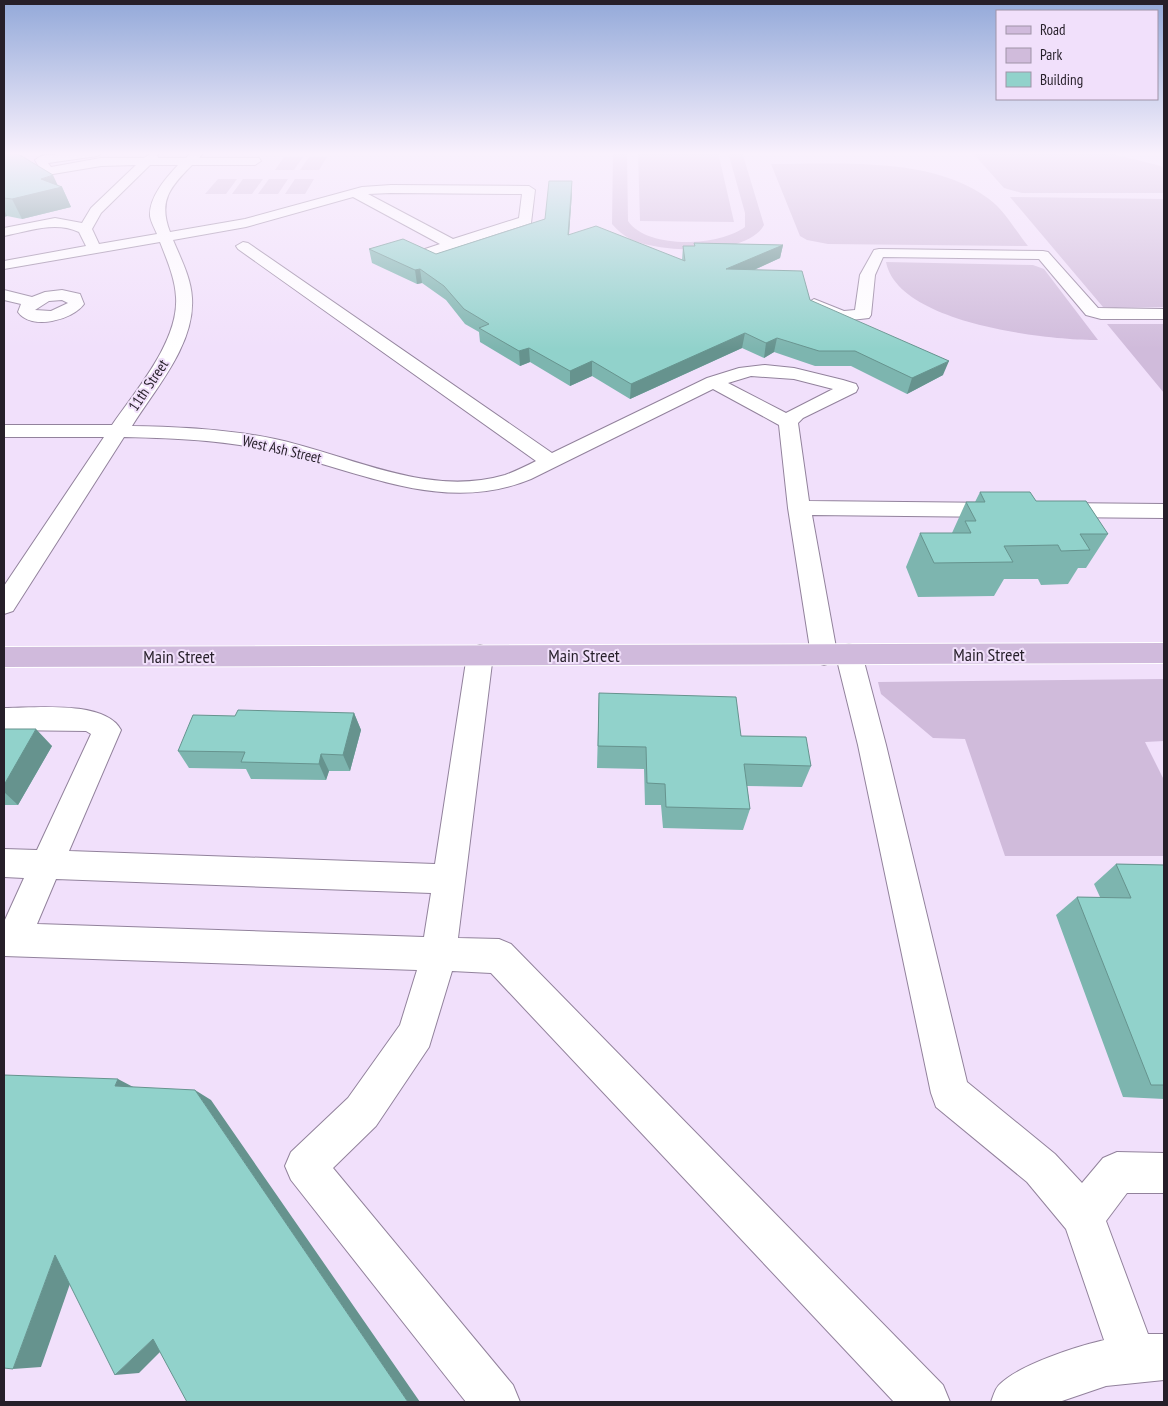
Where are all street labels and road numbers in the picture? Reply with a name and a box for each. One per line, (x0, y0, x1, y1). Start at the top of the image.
street label: 11th Street (124, 355, 172, 415)
street label: West Ash Street (241, 431, 323, 467)
street label: Main Street (953, 643, 1025, 666)
street label: Main Street (548, 644, 620, 667)
street label: Main Street (143, 645, 215, 668)

